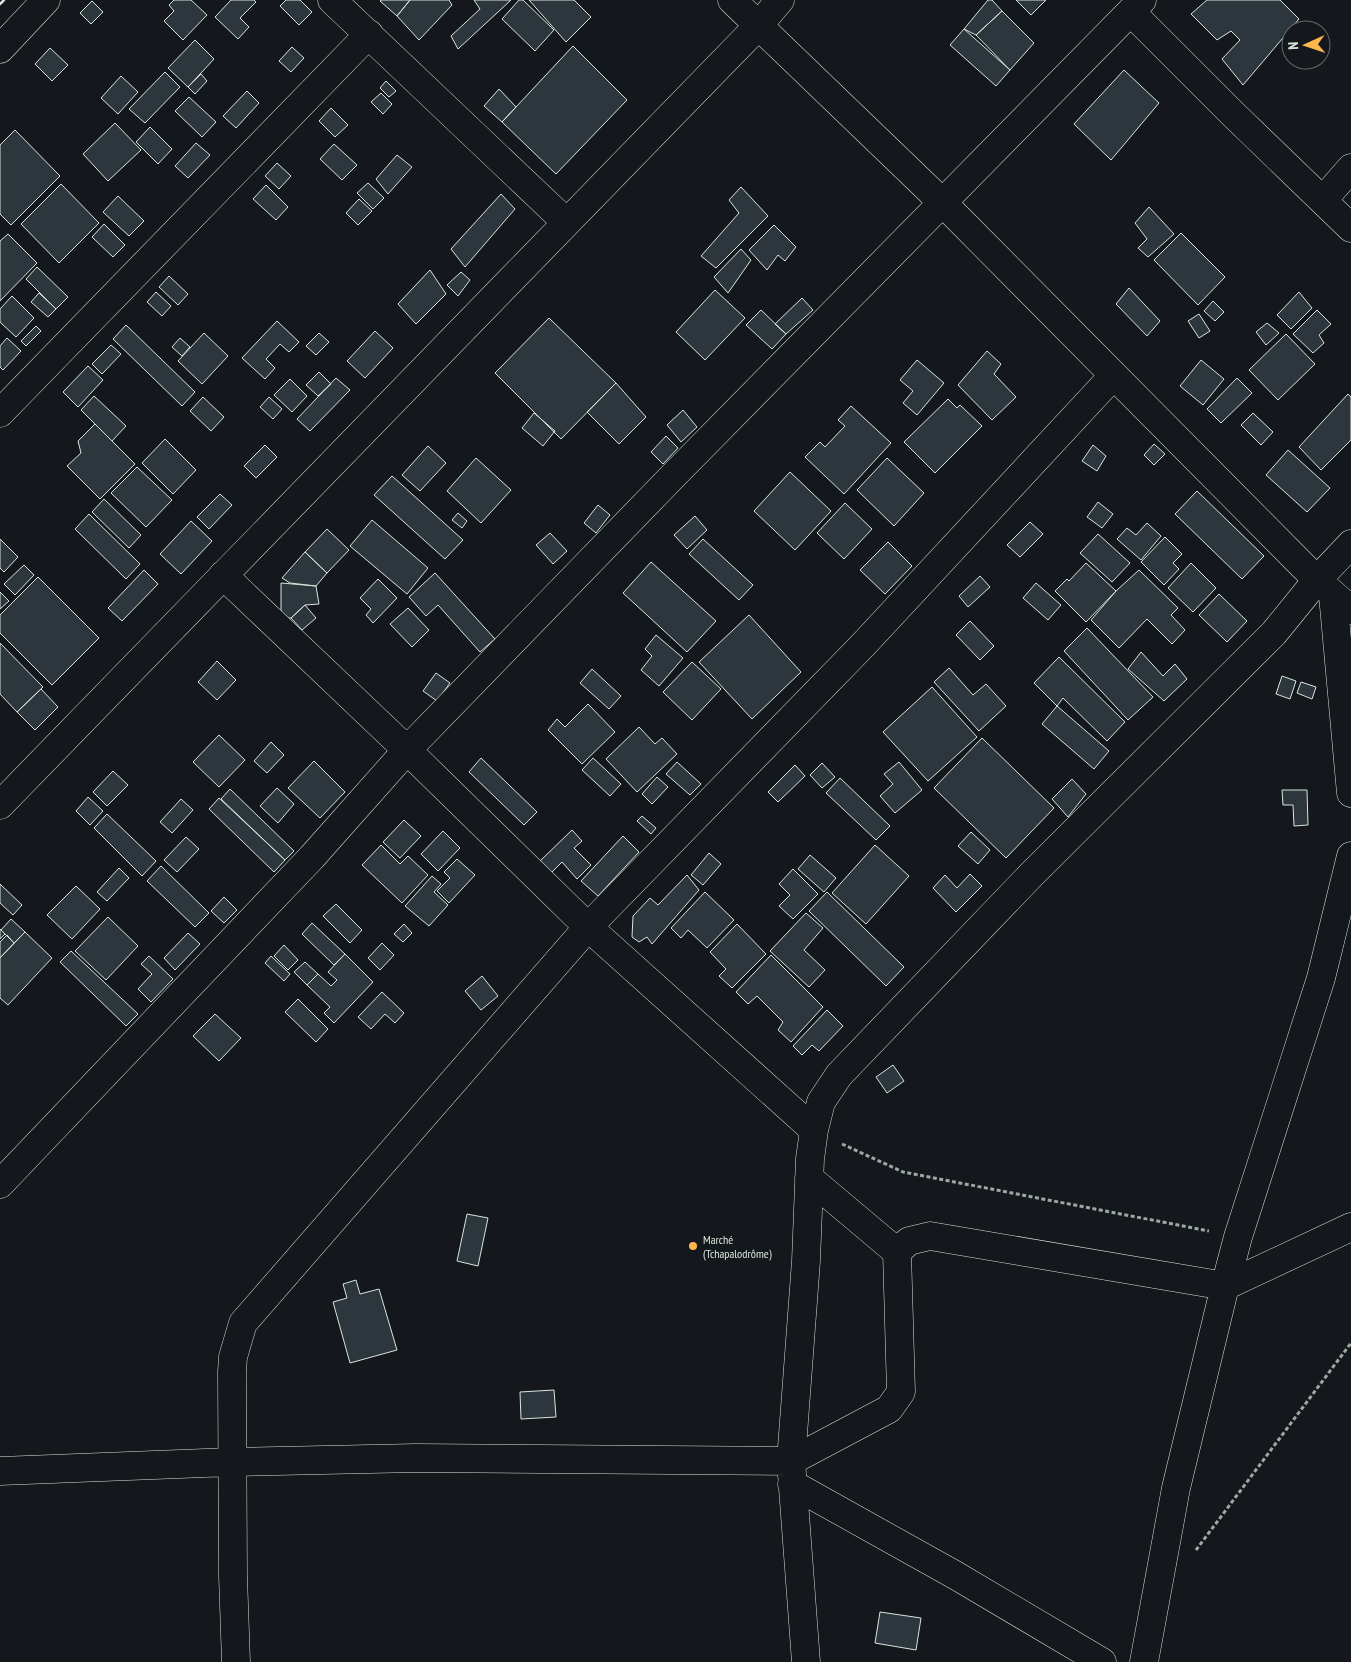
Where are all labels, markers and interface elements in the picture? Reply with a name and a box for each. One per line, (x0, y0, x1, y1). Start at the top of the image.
north arrow (1281, 20, 1331, 70)
text: N (1284, 41, 1302, 50)
place label: Marché (Tchapalodrôme) (703, 1232, 772, 1261)
marker: Marché (Tchapalodrôme) (687, 1240, 699, 1252)

